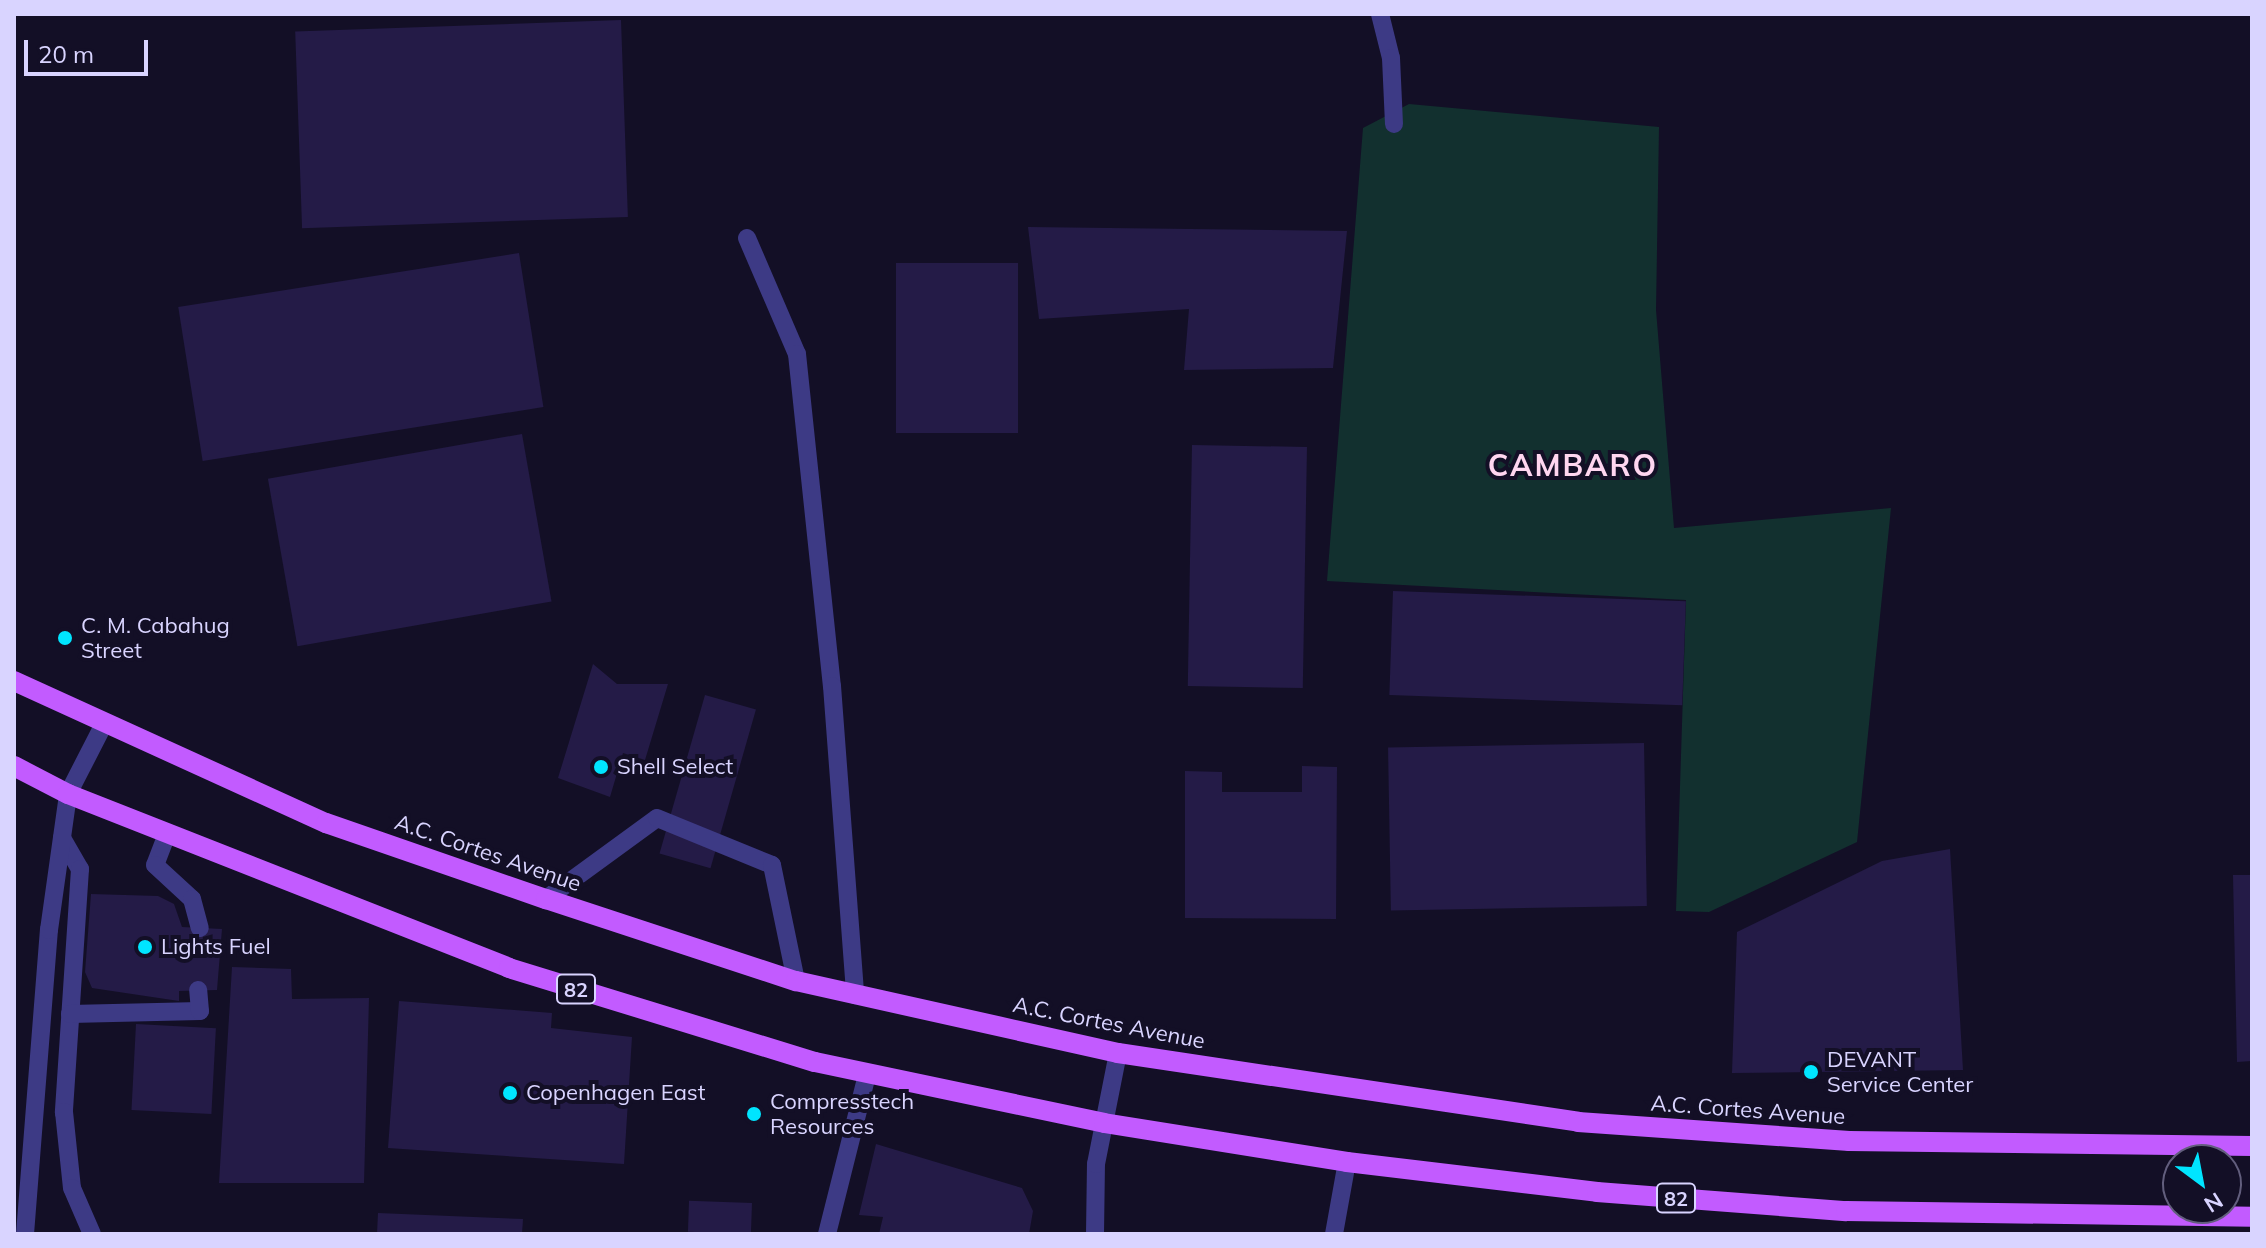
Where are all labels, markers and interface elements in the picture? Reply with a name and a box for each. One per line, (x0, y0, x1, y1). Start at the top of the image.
scale bar (28, 24, 152, 74)
text: 20 m (38, 39, 94, 69)
district label: CAMBARO (1488, 447, 1658, 483)
place label: C. M. Cabahug Street (81, 612, 230, 664)
marker: C. M. Cabahug Street (56, 629, 74, 647)
place label: Shell Select (617, 754, 733, 780)
marker: Shell Select (592, 758, 610, 776)
street label: A.C. Cortes Avenue (391, 809, 585, 897)
place label: Lights Fuel (161, 934, 271, 960)
marker: Lights Fuel (136, 938, 154, 956)
road number: 82 (556, 973, 596, 1005)
street label: A.C. Cortes Avenue (1011, 991, 1207, 1055)
place label: DEVANT Service Center (1827, 1046, 1973, 1098)
marker: DEVANT Service Center (1802, 1063, 1820, 1081)
place label: Copenhagen East (526, 1080, 705, 1106)
marker: Copenhagen East (501, 1084, 519, 1102)
place label: Compresstech Resources (770, 1088, 914, 1140)
street label: A.C. Cortes Avenue (1650, 1090, 1846, 1130)
marker: Compresstech Resources (745, 1105, 763, 1123)
north arrow (2162, 1144, 2242, 1224)
road number: 82 (1656, 1182, 1696, 1214)
text: N (2199, 1186, 2228, 1219)

